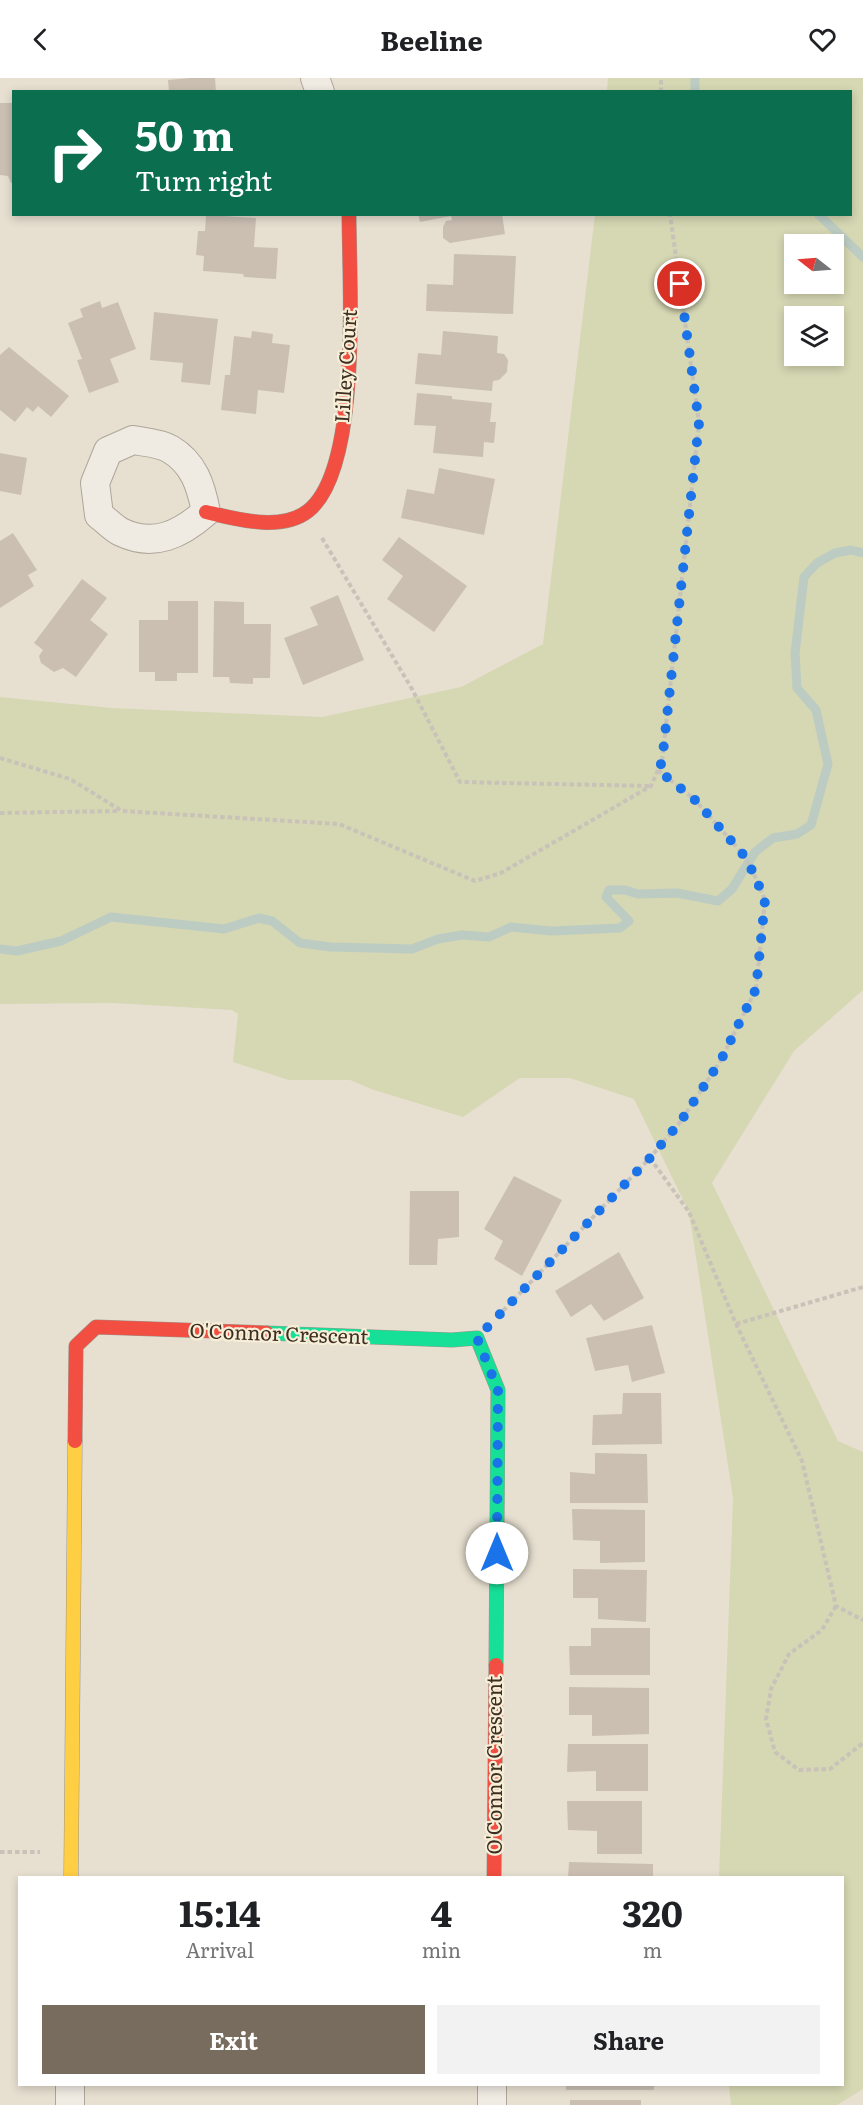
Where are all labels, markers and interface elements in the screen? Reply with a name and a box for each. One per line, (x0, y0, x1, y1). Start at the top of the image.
text: Beeline (380, 19, 483, 59)
icon: back (24, 23, 57, 56)
icon: heart (806, 23, 839, 56)
text: 50 m (135, 102, 234, 164)
icon: right (36, 114, 114, 192)
text: Turn right (135, 159, 272, 199)
north arrow (784, 234, 844, 294)
map controls (784, 234, 844, 366)
pin (654, 258, 705, 309)
icon: arrive (663, 267, 696, 300)
button: layers (784, 306, 844, 366)
street label: Lilley Court (325, 308, 363, 424)
street label: O'Connor Crescent (189, 1314, 369, 1350)
position arrow (465, 1521, 529, 1585)
street label: O'Connor Crescent (478, 1676, 508, 1854)
text: 15:14 (179, 1885, 261, 1938)
text: 4 (430, 1885, 452, 1938)
text: 320 (622, 1885, 683, 1938)
text: Arrival (186, 1934, 254, 1964)
text: min (422, 1934, 461, 1964)
text: m (643, 1934, 662, 1964)
button: Exit (42, 2005, 425, 2074)
button: Share (437, 2005, 820, 2074)

